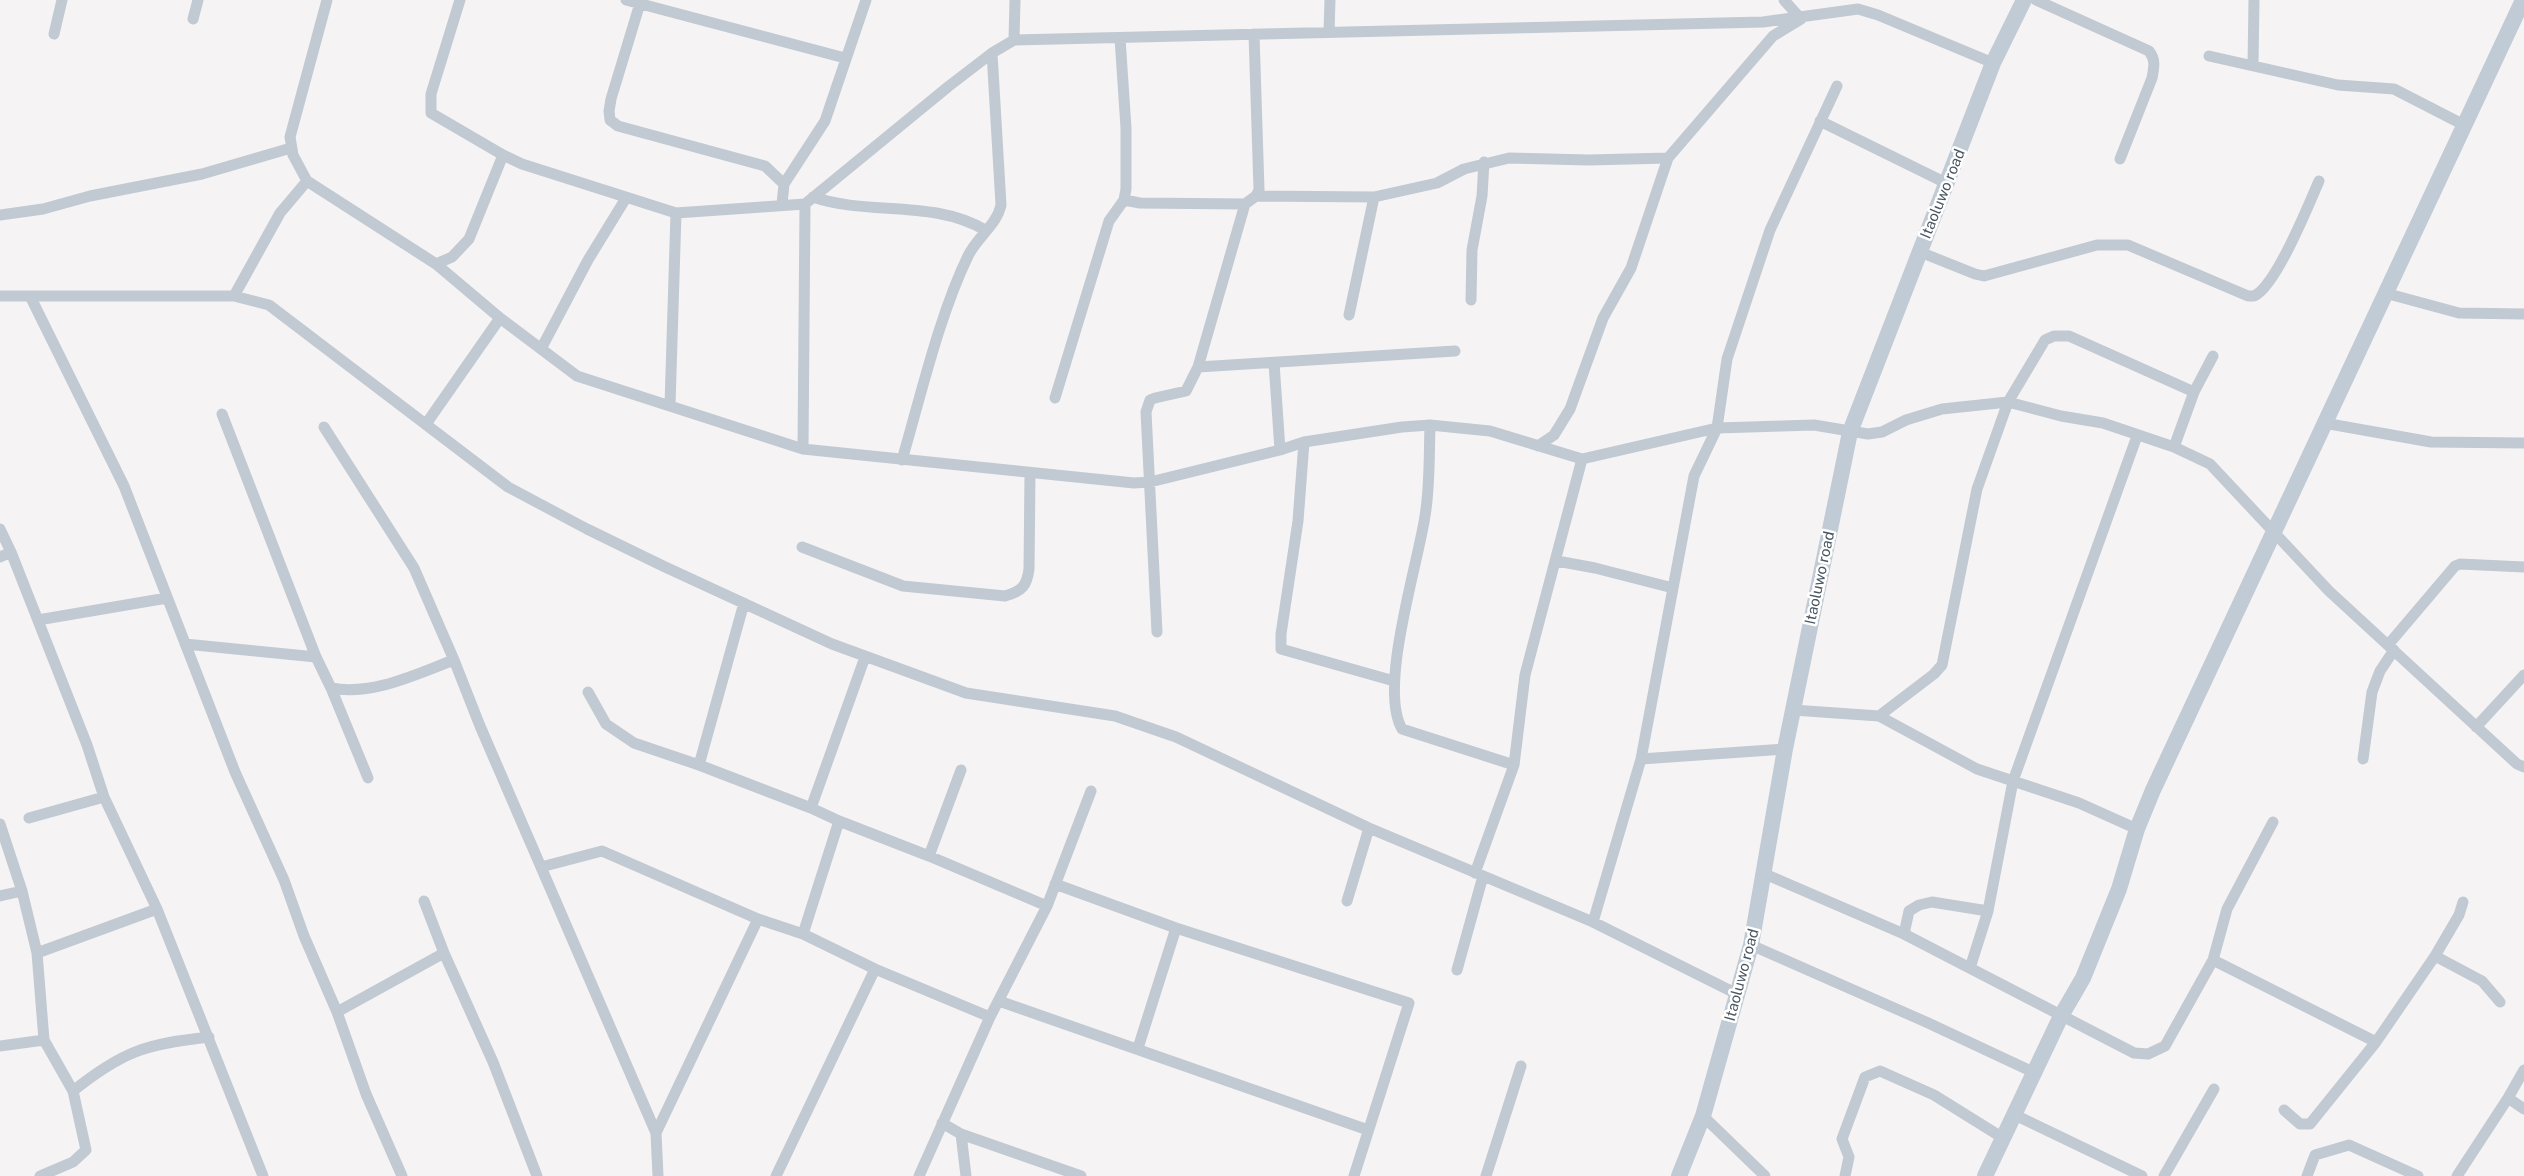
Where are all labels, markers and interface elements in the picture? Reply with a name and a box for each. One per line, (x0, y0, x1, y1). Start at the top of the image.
street label: Itaoluwo road (1917, 147, 1969, 241)
street label: Itaoluwo road (1801, 530, 1839, 626)
street label: Itaoluwo road (1721, 927, 1763, 1023)

